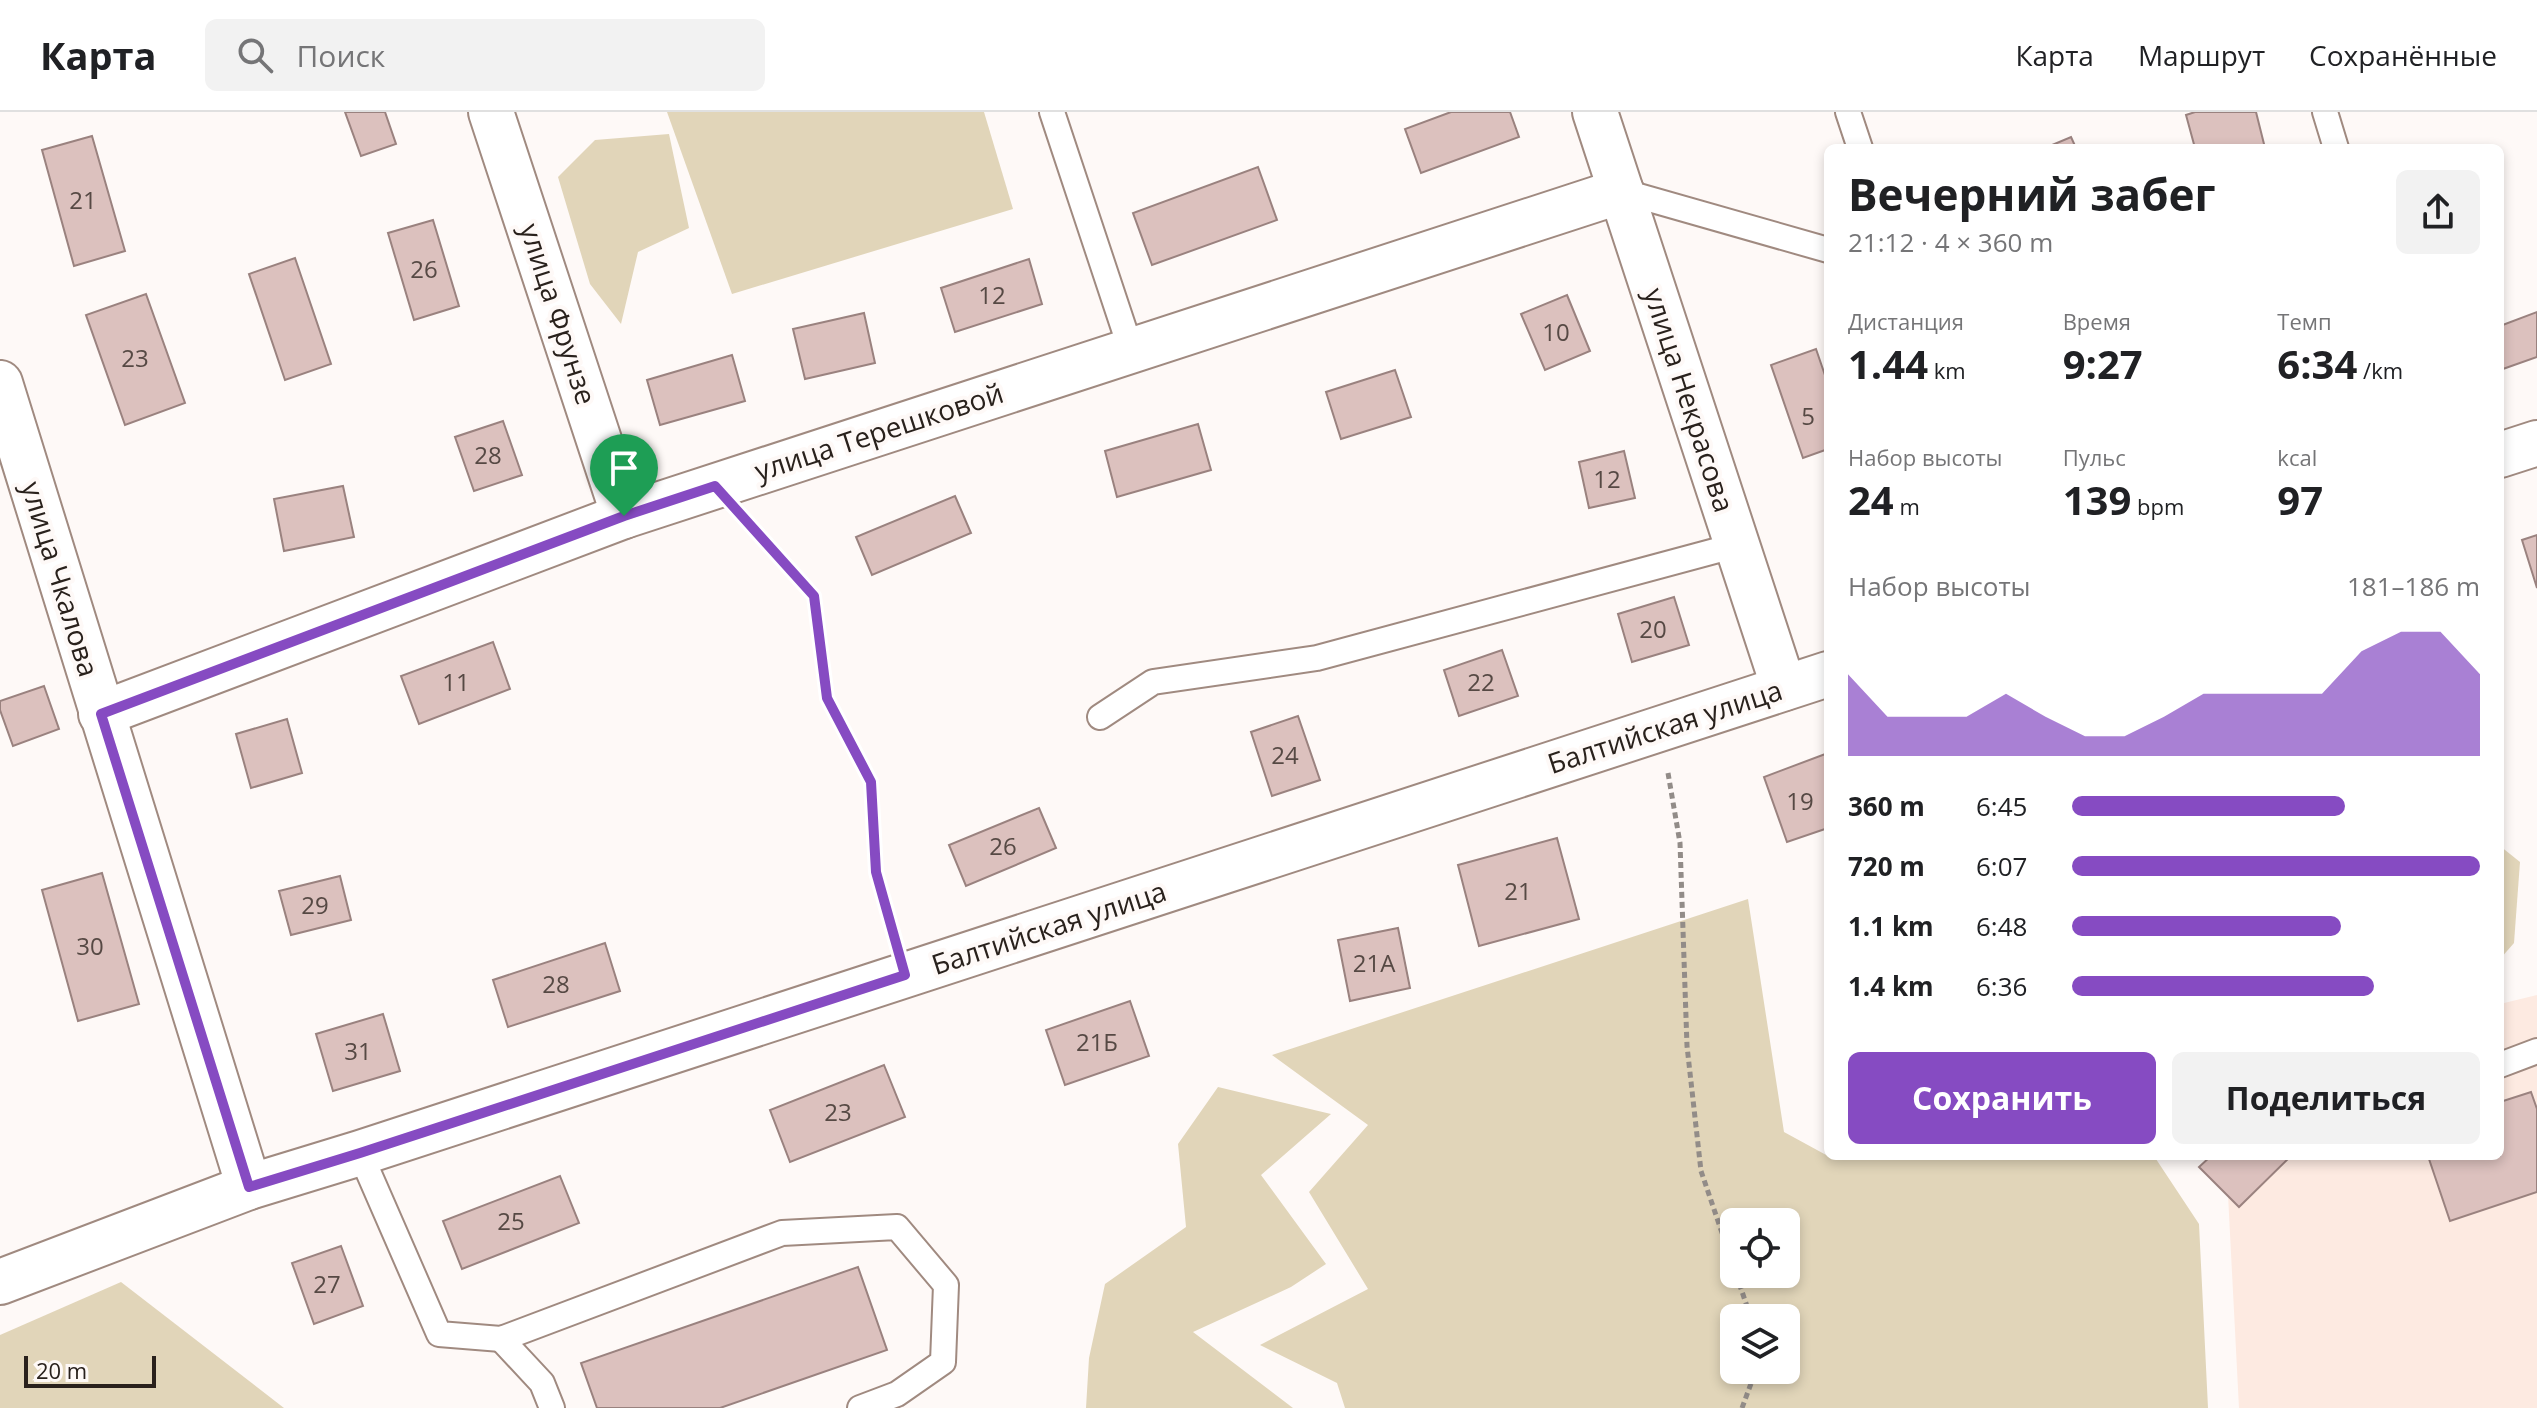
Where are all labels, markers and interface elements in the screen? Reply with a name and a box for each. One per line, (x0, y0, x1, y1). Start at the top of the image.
search box (205, 19, 765, 91)
text: Карта (40, 29, 157, 81)
icon: search (233, 33, 277, 77)
text: Поиск (297, 35, 385, 76)
text: Карта (2015, 36, 2094, 74)
text: Маршрут (2138, 36, 2265, 74)
text: Сохранённые (2309, 36, 2497, 74)
text: Вечерний забег (1848, 164, 2216, 224)
button: share (2396, 170, 2480, 254)
house number: 21 (69, 183, 97, 216)
street label: улица Фрунзе (512, 218, 606, 409)
text: 21:12 · 4 × 360 m (1848, 224, 2053, 260)
house number: 26 (410, 252, 438, 285)
house number: 12 (978, 278, 1006, 311)
street label: улица Некрасова (1636, 283, 1744, 517)
text: Дистанция (1848, 306, 1964, 336)
text: Время (2063, 306, 2131, 336)
text: Темп (2277, 306, 2332, 336)
house number: 10 (1542, 315, 1570, 348)
text: 1.44 (1848, 336, 1928, 391)
text: 9:27 (2063, 336, 2143, 391)
text: 6:34 (2277, 336, 2357, 391)
house number: 23 (121, 341, 149, 374)
text: km (1928, 355, 1966, 385)
text: /km (2357, 355, 2403, 385)
street label: улица Терешковой (750, 373, 1008, 489)
house number: 5 (1801, 399, 1815, 432)
pin (590, 434, 658, 516)
house number: 28 (474, 438, 502, 471)
text: Набор высоты (1848, 442, 2003, 472)
text: Пульс (2063, 442, 2126, 472)
text: kcal (2277, 442, 2317, 472)
icon: arrive (602, 446, 646, 490)
house number: 12 (1593, 462, 1621, 495)
text: 24 (1848, 472, 1894, 527)
text: 139 (2063, 472, 2131, 527)
text: 97 (2277, 472, 2323, 527)
street label: улица Чкалова (13, 476, 109, 681)
text: m (1894, 491, 1920, 521)
text: bpm (2131, 491, 2184, 521)
text: Набор высоты (1848, 568, 2031, 604)
text: 181–186 m (2347, 568, 2480, 604)
house number: 20 (1639, 612, 1667, 645)
house number: 11 (442, 665, 470, 698)
house number: 22 (1467, 665, 1495, 698)
street label: Балтийская улица (1542, 670, 1787, 782)
house number: 24 (1271, 738, 1299, 771)
house number: 19 (1786, 784, 1814, 817)
text: 360 m (1848, 788, 1925, 824)
text: 6:45 (1976, 788, 2027, 824)
house number: 26 (989, 829, 1017, 862)
text: 720 m (1848, 848, 1925, 884)
text: 6:07 (1976, 848, 2027, 884)
street label: Балтийская улица (926, 871, 1171, 983)
house number: 21 (1504, 874, 1532, 907)
house number: 29 (301, 888, 329, 921)
text: 1.1 km (1848, 908, 1934, 944)
text: 6:48 (1976, 908, 2027, 944)
house number: 30 (76, 929, 104, 962)
house number: 21А (1353, 946, 1396, 979)
house number: 28 (542, 967, 570, 1000)
text: 1.4 km (1848, 968, 1934, 1004)
text: 6:36 (1976, 968, 2027, 1004)
house number: 21Б (1076, 1025, 1118, 1058)
house number: 31 (344, 1034, 372, 1067)
button: Сохранить (1848, 1052, 2156, 1144)
button: Поделиться (2172, 1052, 2480, 1144)
house number: 23 (824, 1095, 852, 1128)
house number: 25 (497, 1204, 525, 1237)
map controls (1720, 1208, 1800, 1384)
button: locate (1720, 1208, 1800, 1288)
house number: 27 (313, 1267, 341, 1300)
button: layers (1720, 1304, 1800, 1384)
scale bar (24, 1352, 156, 1388)
text: 20 m (36, 1355, 87, 1385)

